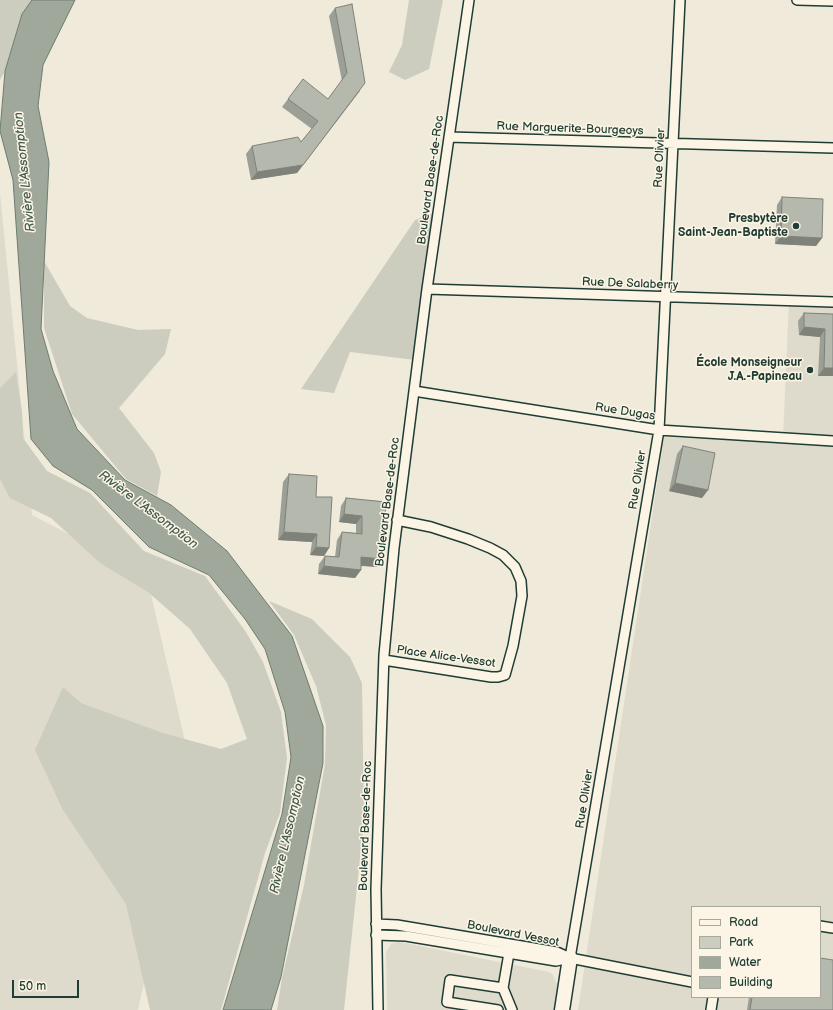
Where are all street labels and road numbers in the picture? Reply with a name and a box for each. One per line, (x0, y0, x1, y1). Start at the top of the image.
street label: Boulevard Base-de-Roc (415, 114, 447, 246)
street label: Rue Marguerite-Bourgeoys (496, 119, 644, 139)
street label: Rue Olivier (651, 128, 669, 188)
street label: Rue De Salaberry (582, 275, 678, 293)
street label: Rue Dugas (594, 400, 656, 424)
street label: Boulevard Base-de-Roc (373, 436, 403, 568)
street label: Rue Olivier (626, 449, 650, 511)
street label: Place Alice-Vessot (396, 643, 496, 671)
street label: Boulevard Base-de-Roc (357, 761, 375, 891)
street label: Rue Olivier (573, 768, 597, 830)
street label: Boulevard Vessot (466, 918, 560, 950)

